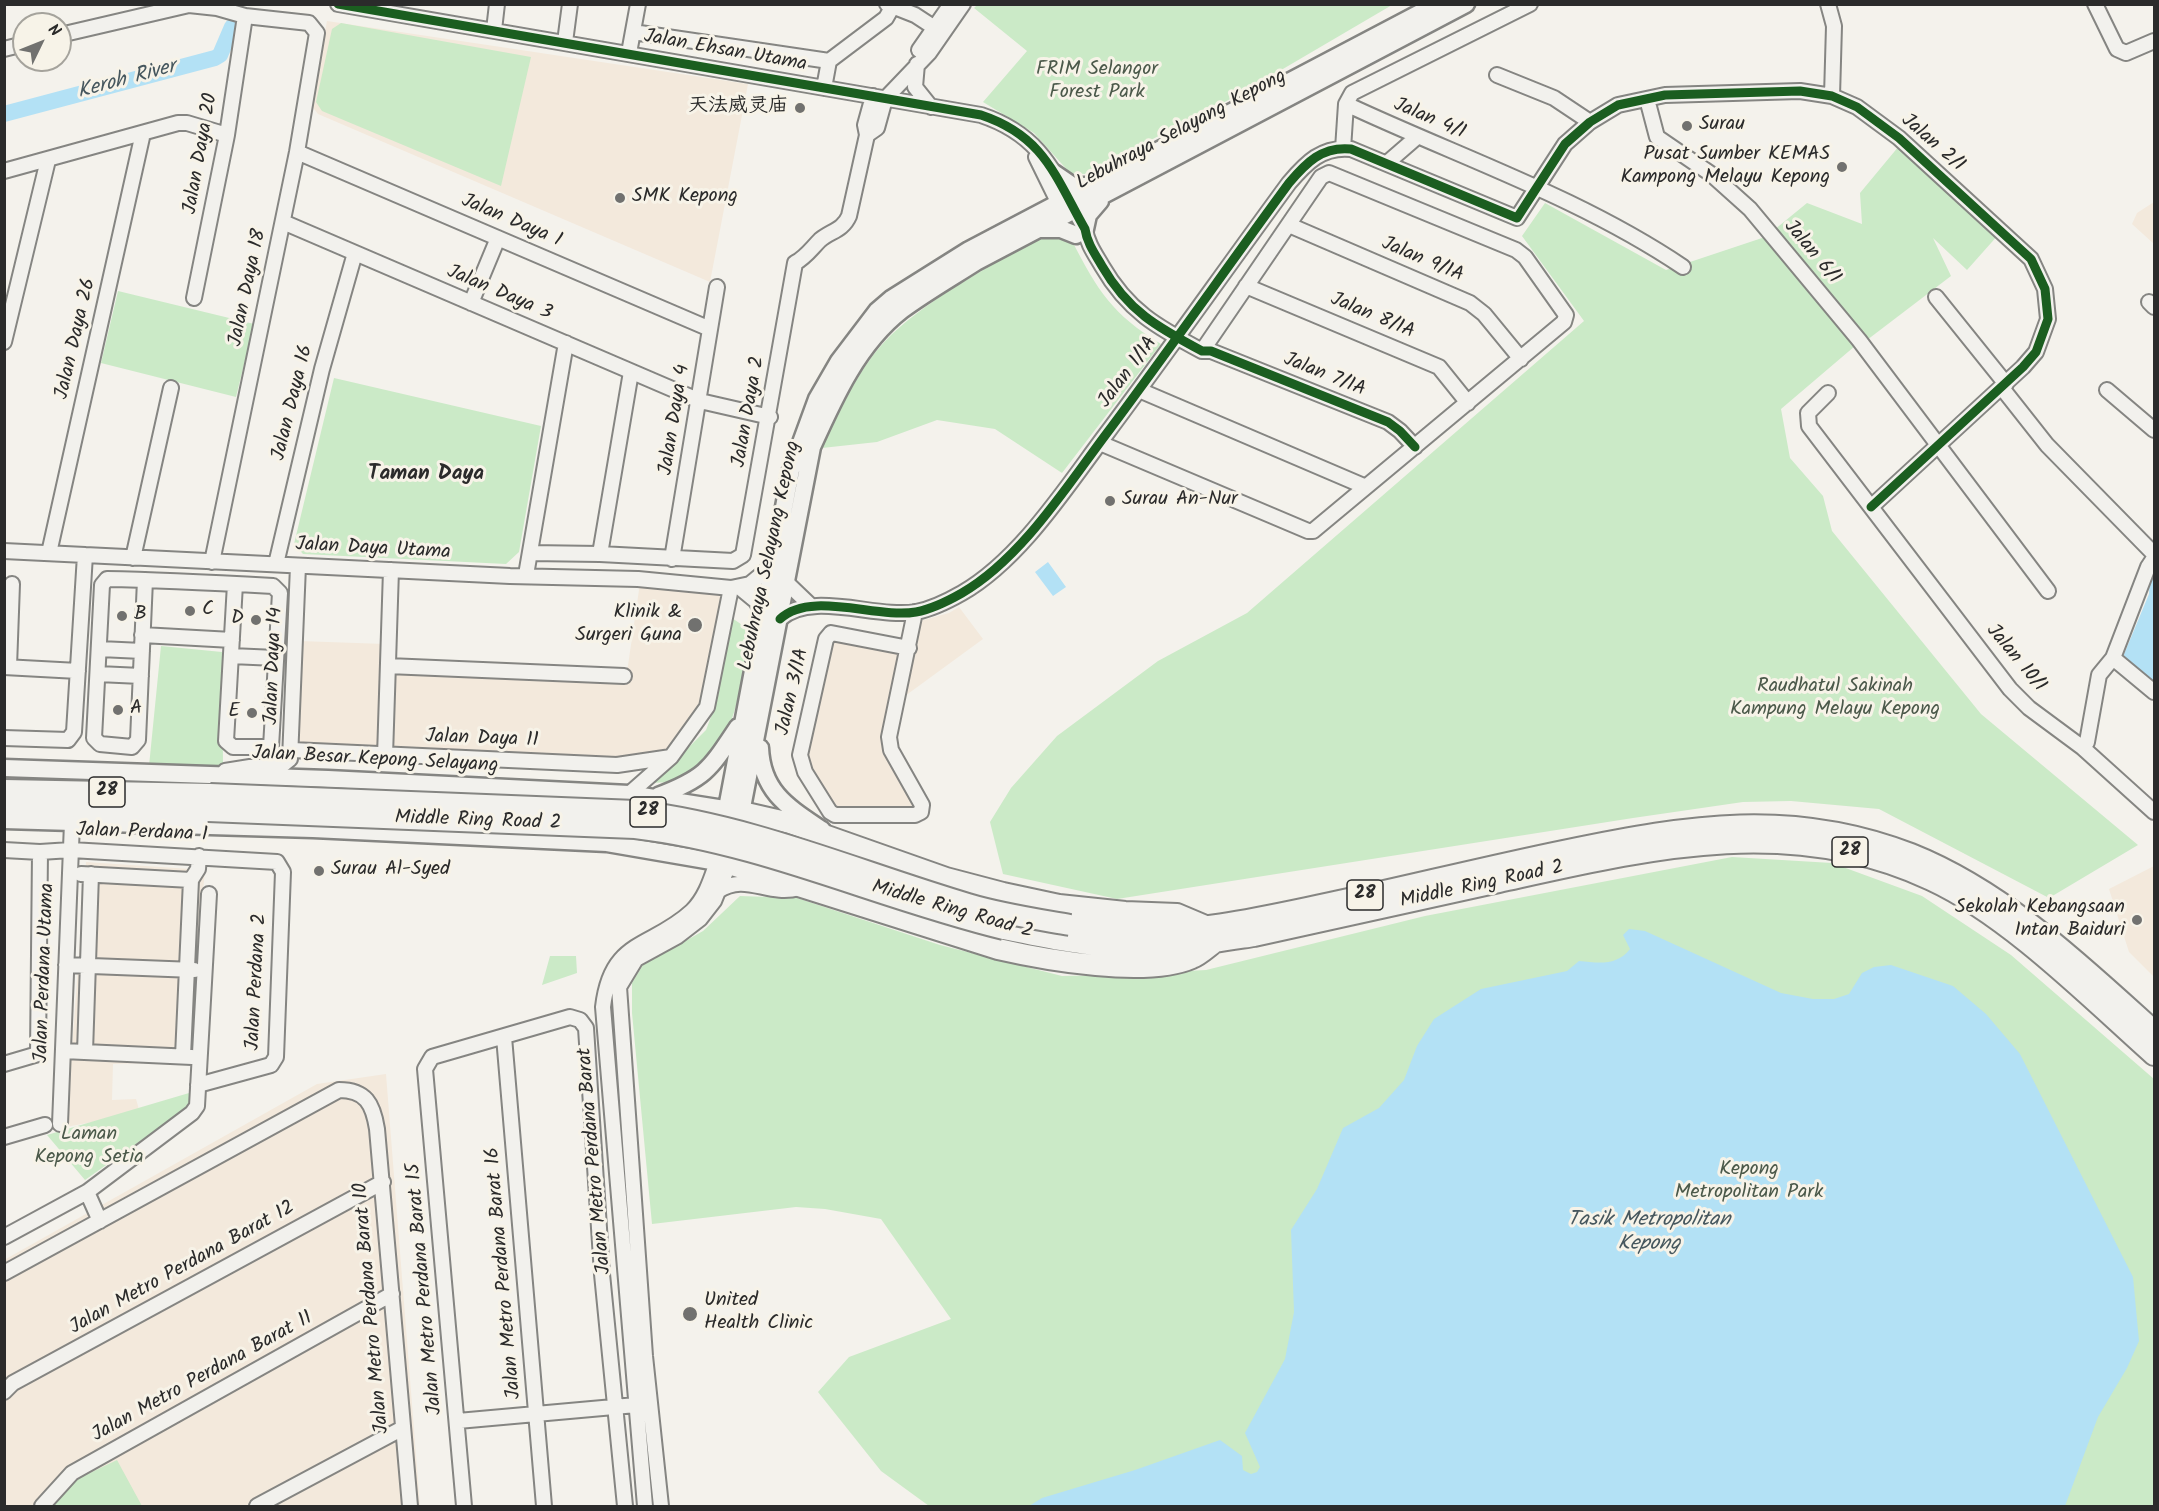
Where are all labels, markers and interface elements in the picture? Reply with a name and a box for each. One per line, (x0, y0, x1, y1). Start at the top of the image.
north arrow (12, 12, 72, 72)
text: N (41, 19, 67, 43)
street label: Jalan Ehsan Utama (642, 26, 808, 78)
water label: Keroh River (75, 56, 179, 106)
park label: FRIM Selangor Forest Park (1036, 59, 1158, 106)
street label: Lebuhraya Selayang Kepong (1073, 65, 1291, 197)
street label: Jalan Daya 20 (180, 92, 224, 216)
street label: Jalan 4/1 (1389, 94, 1469, 146)
place label: 天法威灵庙 (688, 96, 788, 120)
marker: 天法威灵庙 (793, 101, 807, 115)
street label: Jalan 2/1 (1895, 110, 1969, 178)
place label: Surau (1699, 114, 1745, 138)
marker: Surau (1680, 119, 1694, 133)
place label: Pusat Sumber KEMAS Kampong Melayu Kepong (1620, 144, 1830, 191)
marker: Pusat Sumber KEMAS Kampong Melayu Kepong (1835, 160, 1849, 174)
place label: SMK Kepong (632, 186, 738, 210)
street label: Jalan Daya 1 (457, 190, 565, 254)
marker: SMK Kepong (613, 191, 627, 205)
street label: Jalan 6/1 (1777, 216, 1845, 290)
street label: Jalan Daya 18 (225, 227, 273, 349)
street label: Jalan 9/1A (1377, 233, 1467, 289)
street label: Jalan Daya 3 (443, 261, 555, 327)
street label: Jalan Daya 26 (51, 276, 103, 402)
street label: Jalan 8/1A (1326, 289, 1418, 345)
street label: Jalan 1/1A (1094, 332, 1164, 414)
street label: Jalan Daya 16 (268, 343, 320, 463)
street label: Jalan 7/1A (1279, 349, 1369, 403)
street label: Jalan Daya 2 (728, 355, 772, 469)
street label: Jalan Daya 4 (655, 363, 697, 477)
street label: Lebuhraya Selayang Kepong (735, 439, 807, 673)
district label: Taman Daya (368, 462, 484, 488)
place label: Surau An-Nur (1122, 489, 1238, 513)
marker: Surau An-Nur (1103, 494, 1117, 508)
street label: Jalan Daya Utama (295, 534, 451, 566)
place label: C (202, 599, 214, 623)
place label: Klinik & Surgeri Guna (575, 602, 682, 649)
place label: B (134, 604, 147, 628)
marker: C (183, 604, 197, 618)
street label: Jalan Daya 14 (261, 607, 289, 725)
place label: D (231, 608, 244, 632)
marker: B (115, 609, 129, 623)
marker: D (249, 613, 263, 627)
marker: Klinik & Surgeri Guna (686, 616, 704, 634)
street label: Jalan 10/1 (1980, 620, 2050, 698)
street label: Jalan 3/1A (772, 646, 816, 738)
park label: Raudhatul Sakinah Kampung Melayu Kepong (1730, 676, 1940, 723)
place label: A (130, 698, 142, 722)
place label: E (228, 701, 240, 725)
marker: A (111, 703, 125, 717)
marker: E (245, 706, 259, 720)
street label: Jalan Daya 11 (425, 726, 539, 754)
street label: Jalan Besar Kepong Selayang (251, 743, 499, 779)
road number: 28 (89, 777, 125, 807)
road number: 28 (630, 797, 666, 827)
street label: Middle Ring Road 2 (394, 807, 562, 837)
street label: Jalan Perdana 1 (76, 820, 208, 848)
road number: 28 (1832, 837, 1868, 867)
street label: Middle Ring Road 2 (1398, 857, 1566, 915)
place label: Surau Al-Syed (331, 859, 450, 883)
marker: Surau Al-Syed (312, 864, 326, 878)
street label: Middle Ring Road 2 (869, 876, 1035, 946)
road number: 28 (1347, 880, 1383, 910)
street label: Jalan Perdana Utama (31, 883, 61, 1063)
place label: Sekolah Kebangsaan Intan Baiduri (1955, 897, 2125, 944)
street label: Jalan Perdana 2 (242, 913, 274, 1051)
marker: Sekolah Kebangsaan Intan Baiduri (2130, 913, 2144, 927)
street label: Jalan Metro Perdana Barat (574, 1047, 618, 1275)
park label: Laman Kepong Setia (34, 1124, 144, 1171)
street label: Jalan Metro Perdana Barat 16 (482, 1146, 528, 1400)
park label: Kepong Metropolitan Park (1675, 1159, 1823, 1206)
street label: Jalan Metro Perdana Barat 15 (403, 1162, 449, 1416)
street label: Jalan Metro Perdana Barat 10 (350, 1181, 396, 1435)
street label: Jalan Metro Perdana Barat 12 (66, 1197, 300, 1341)
water label: Tasik Metropolitan Kepong (1568, 1208, 1730, 1258)
place label: United Health Clinic (704, 1290, 813, 1337)
marker: United Health Clinic (681, 1305, 699, 1323)
street label: Jalan Metro Perdana Barat 11 (89, 1307, 317, 1449)

